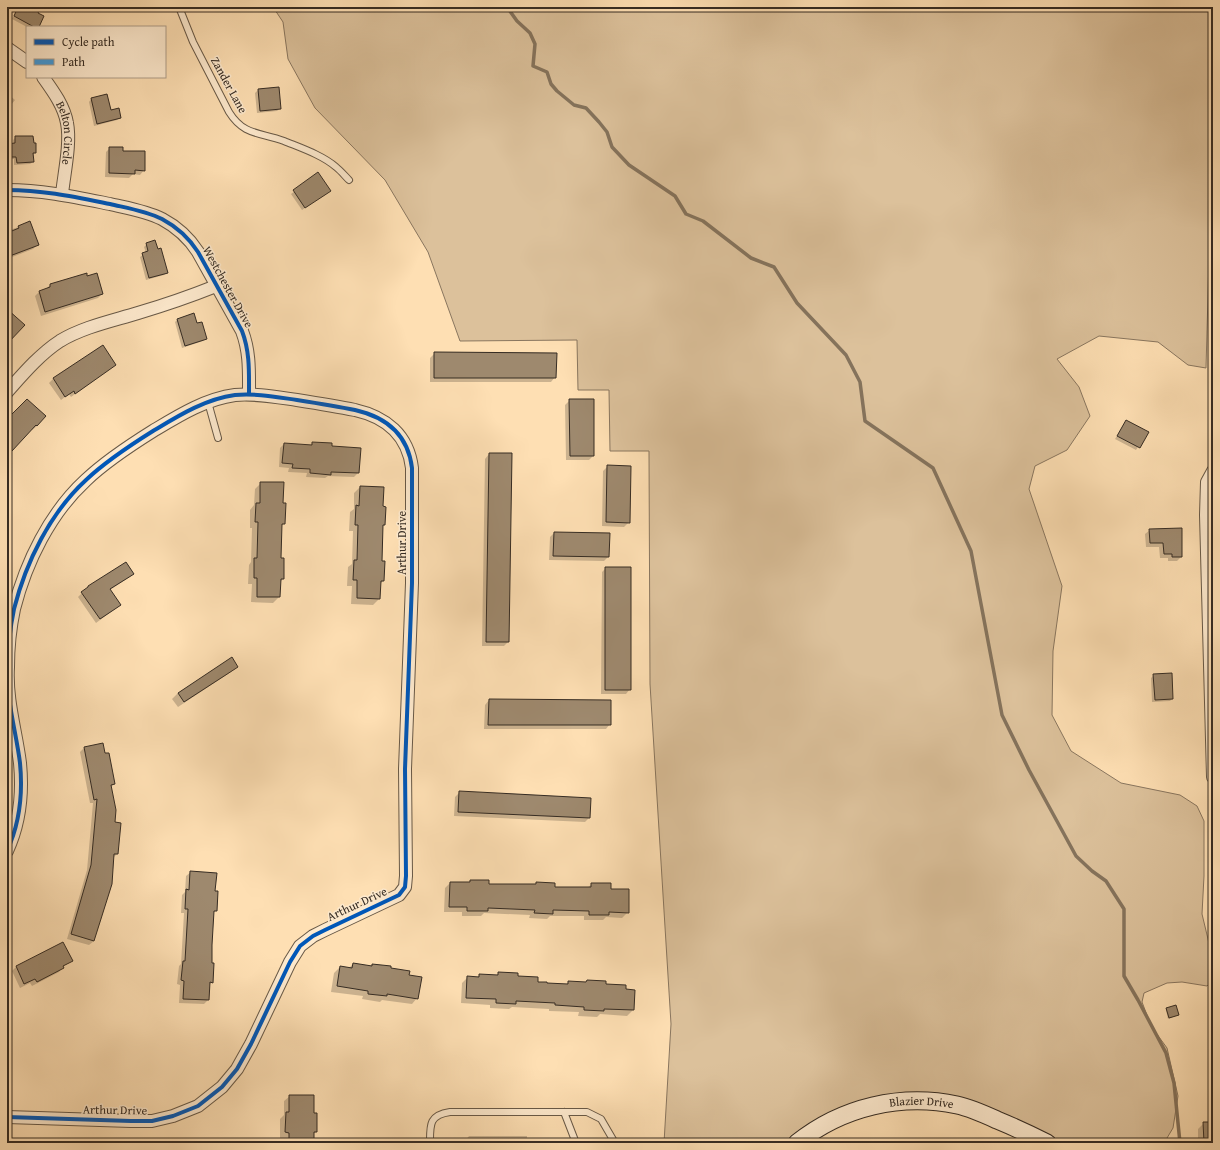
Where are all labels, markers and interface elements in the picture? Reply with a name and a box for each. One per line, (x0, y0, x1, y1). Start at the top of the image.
legend (26, 26, 166, 78)
text: Cycle path (62, 33, 115, 50)
text: Path (62, 53, 85, 70)
street label: Zander Lane (207, 53, 252, 116)
street label: Belton Circle (52, 98, 77, 166)
street label: Westchester Drive (199, 243, 258, 331)
street label: Arthur Drive (393, 511, 410, 575)
street label: Arthur Drive (324, 882, 390, 925)
street label: Blazier Drive (888, 1092, 956, 1112)
street label: Arthur Drive (83, 1100, 148, 1119)

